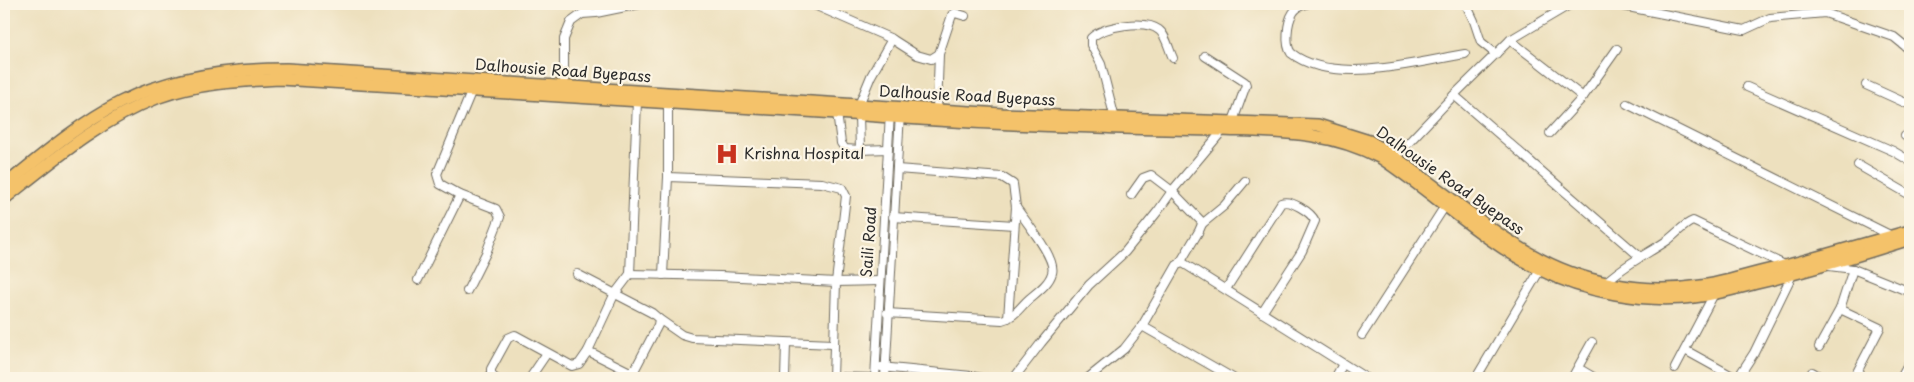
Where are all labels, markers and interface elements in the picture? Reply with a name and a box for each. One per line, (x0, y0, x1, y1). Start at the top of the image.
street label: Dalhousie Road Byepass (474, 52, 652, 87)
street label: Dalhousie Road Byepass (878, 78, 1056, 111)
street label: Dalhousie Road Byepass (1372, 120, 1530, 240)
hospital icon: Krishna Hospital (714, 141, 740, 167)
place label: Krishna Hospital (744, 141, 864, 164)
street label: Saili Road (854, 206, 881, 278)

